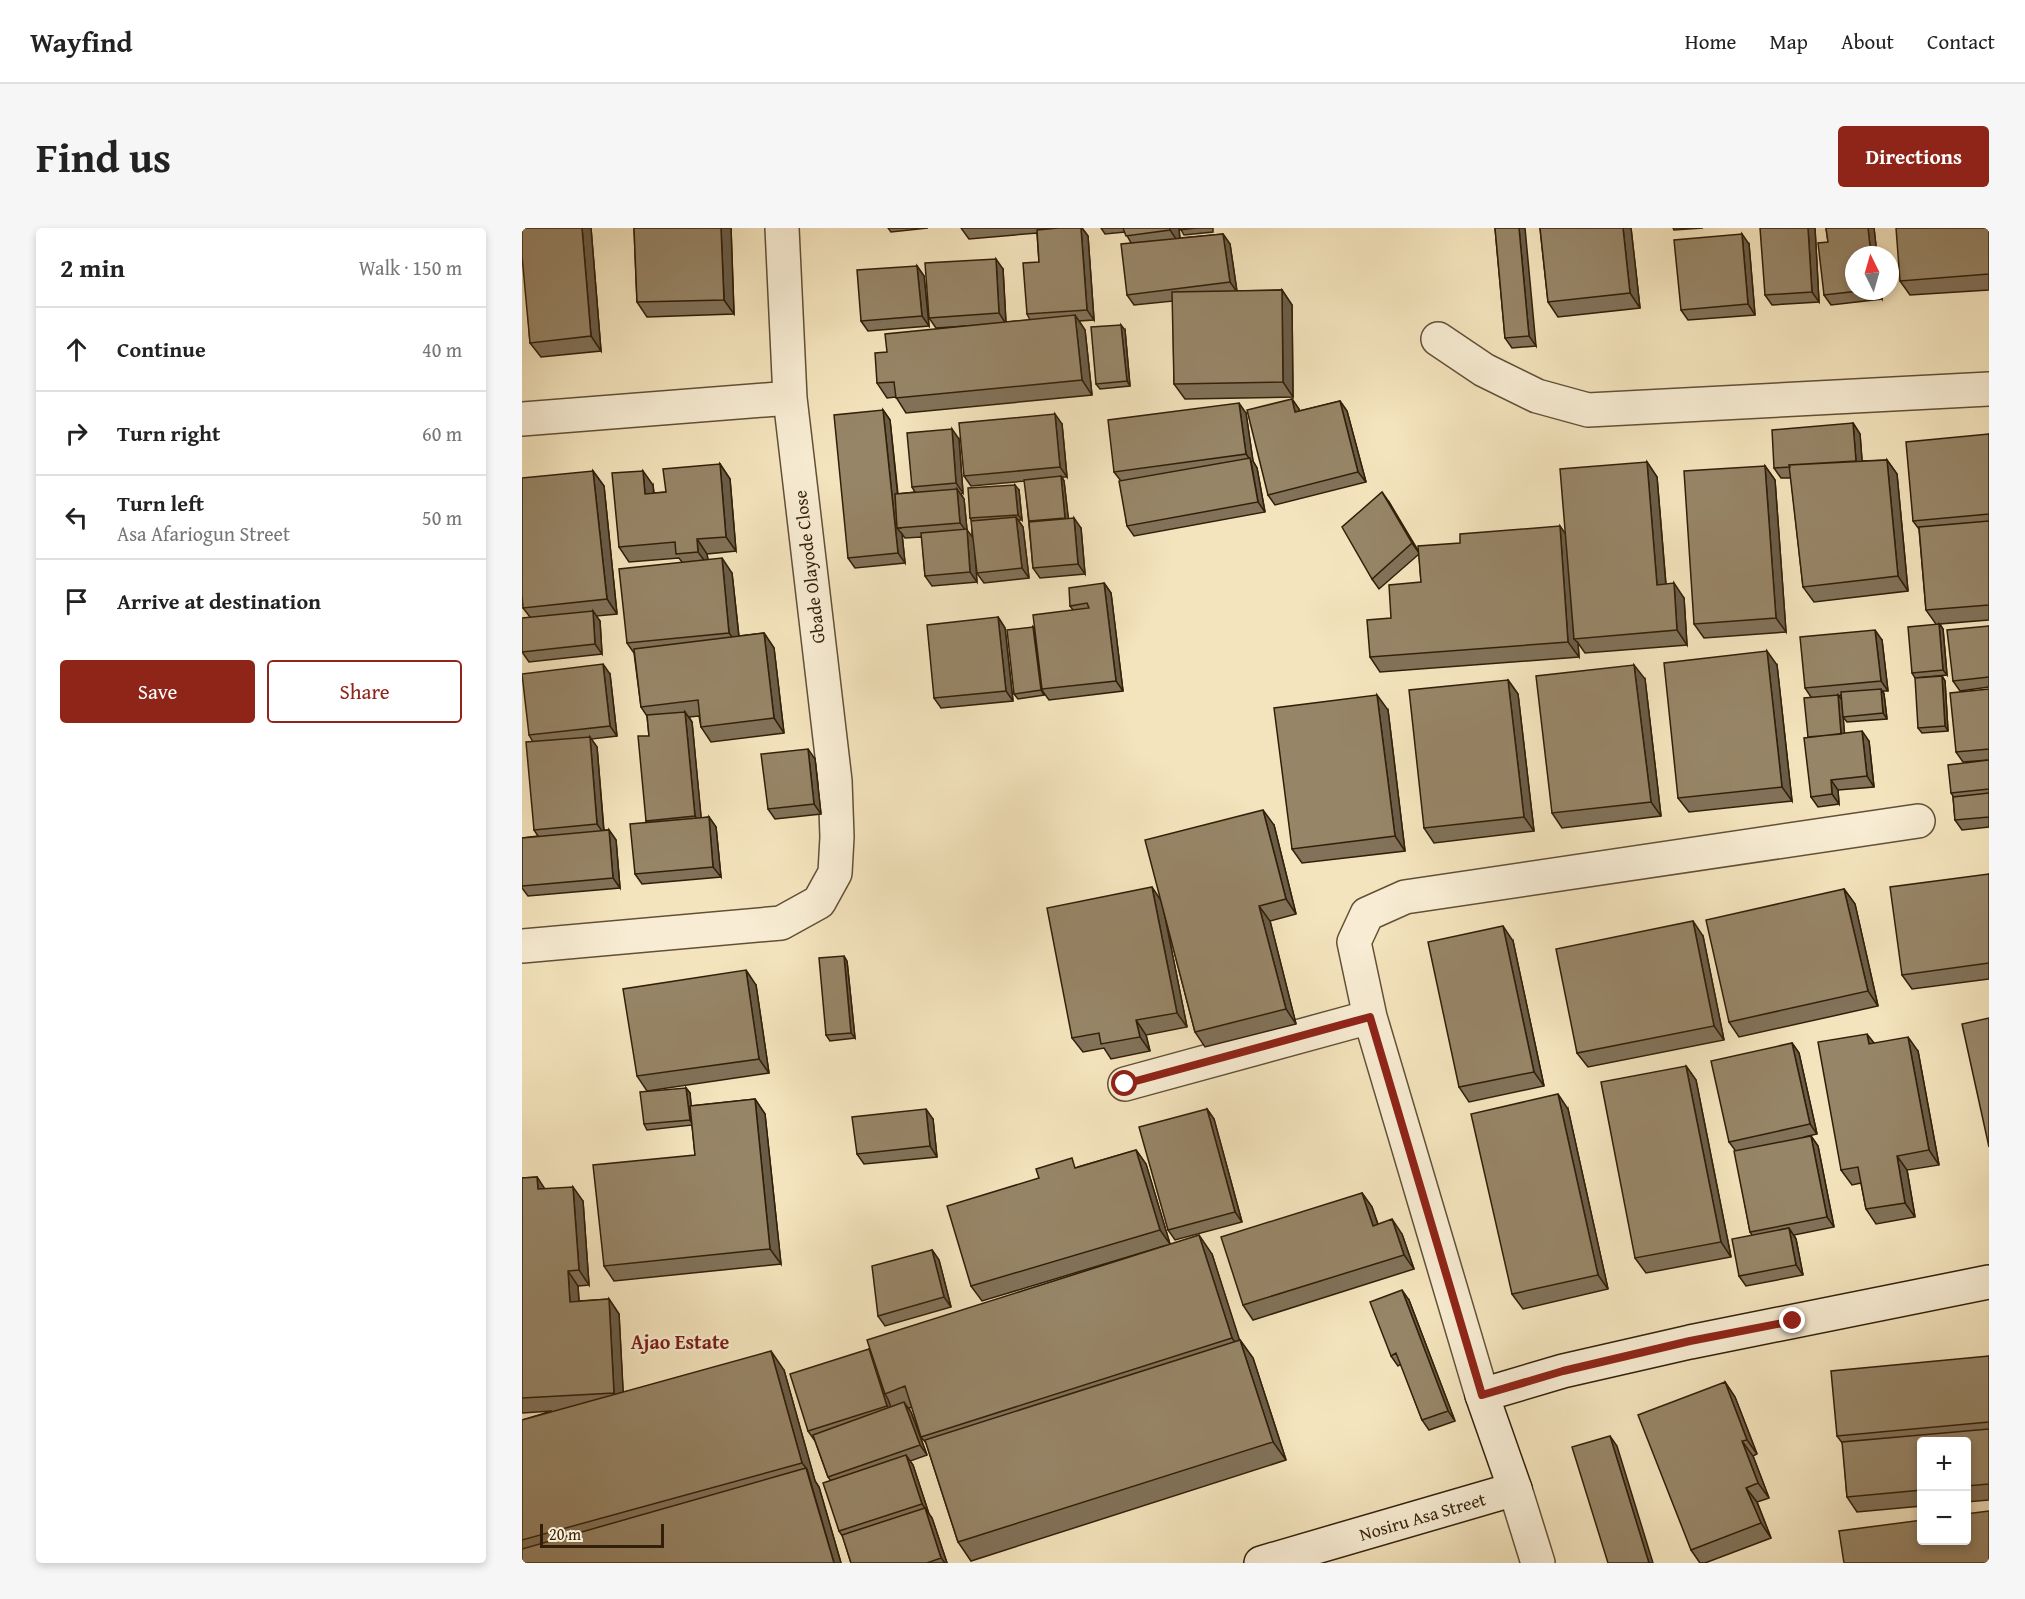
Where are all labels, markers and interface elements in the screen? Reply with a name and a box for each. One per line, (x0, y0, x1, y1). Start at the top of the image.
text: Wayfind (30, 21, 132, 62)
text: Home (1685, 26, 1736, 57)
text: Map (1769, 26, 1808, 57)
text: About (1841, 26, 1894, 57)
text: Contact (1927, 26, 1995, 57)
text: Find us (36, 126, 171, 187)
button: Directions (1838, 126, 1989, 187)
north arrow (1845, 246, 1899, 300)
text: 2 min (60, 248, 125, 287)
text: Walk · 150 m (359, 253, 462, 282)
icon: ahead (60, 333, 93, 366)
text: Continue (117, 333, 206, 365)
text: 40 m (422, 335, 462, 364)
icon: right (60, 417, 93, 450)
text: Turn right (117, 417, 220, 449)
text: 60 m (422, 419, 462, 448)
text: Turn left (117, 487, 204, 519)
street label: Gbade Olayode Close (786, 489, 832, 645)
icon: left (60, 501, 93, 534)
text: 50 m (422, 503, 462, 532)
text: Asa Afariogun Street (117, 519, 290, 548)
icon: arrive (60, 585, 93, 618)
text: Arrive at destination (117, 585, 321, 617)
button: Save (60, 660, 255, 723)
button: Share (267, 660, 462, 723)
route start (1111, 1070, 1137, 1096)
route end (1779, 1307, 1805, 1333)
district label: Ajao Estate (631, 1327, 729, 1356)
map controls (1917, 1437, 1971, 1545)
button: + (1917, 1437, 1971, 1491)
street label: Nosiru Asa Street (1356, 1485, 1489, 1547)
button: − (1917, 1491, 1971, 1545)
scale bar (540, 1521, 664, 1548)
text: 20 m (549, 1522, 581, 1546)

